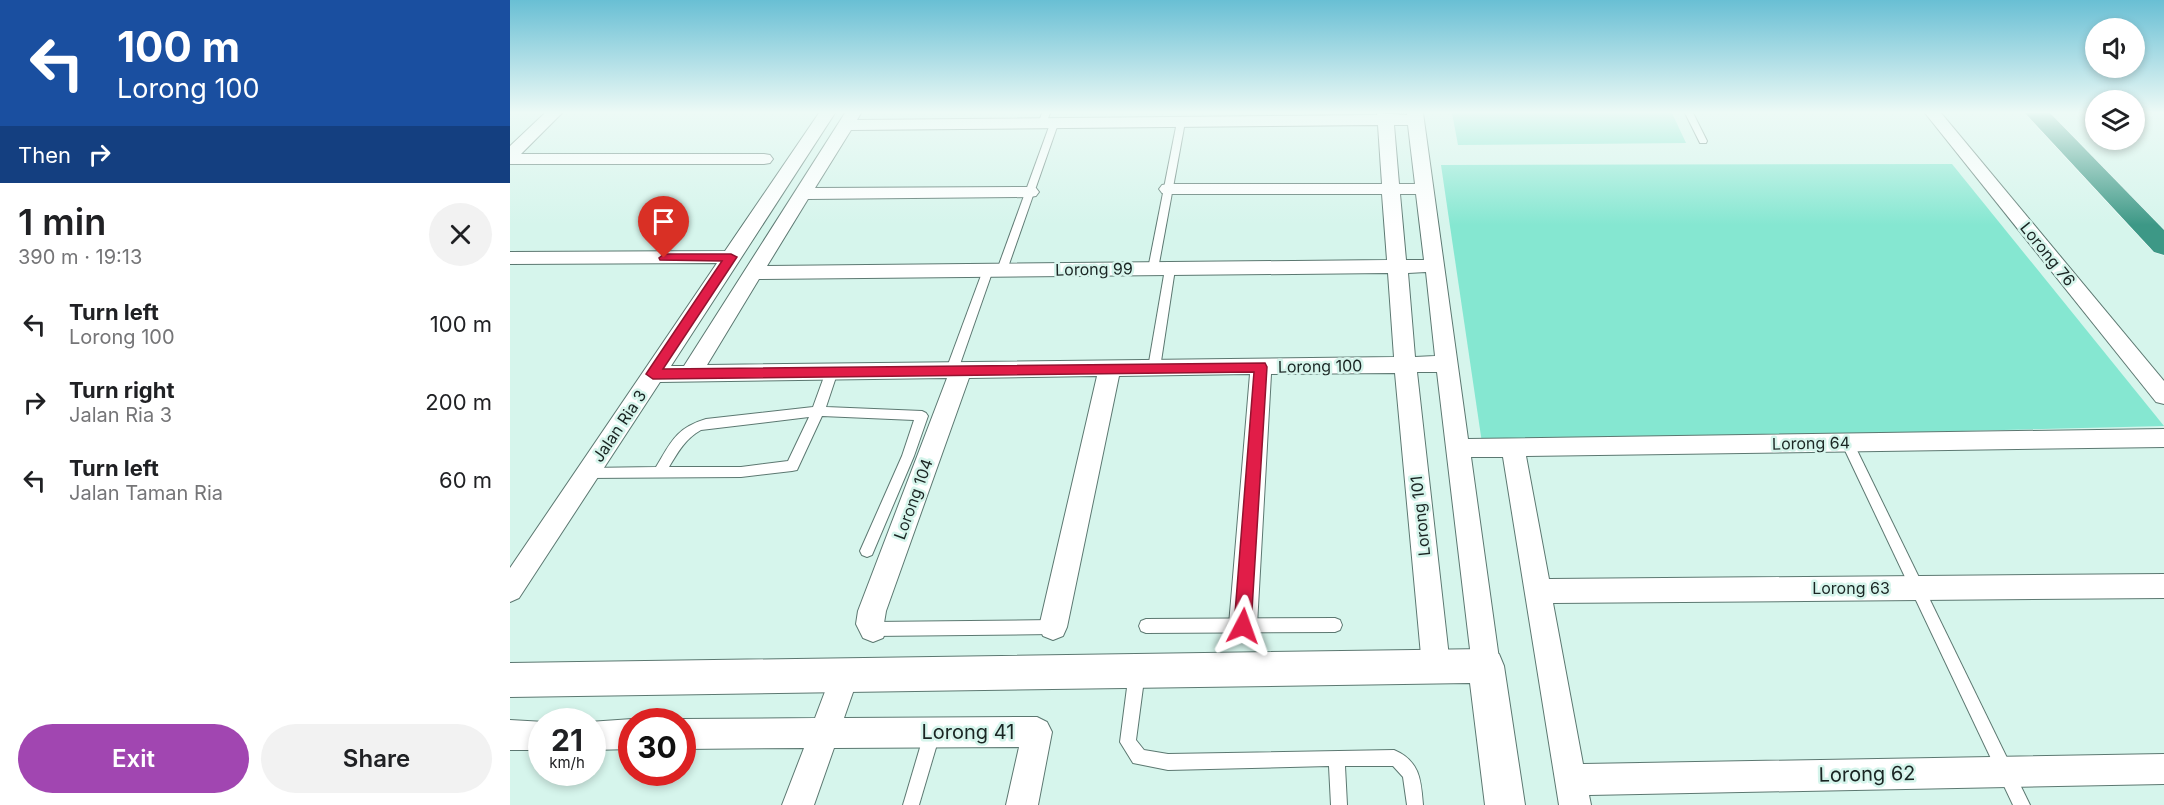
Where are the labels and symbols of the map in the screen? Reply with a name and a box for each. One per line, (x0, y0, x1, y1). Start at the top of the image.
pin (638, 196, 689, 258)
street label: Lorong 76 (2016, 218, 2080, 290)
street label: Lorong 99 (1055, 258, 1133, 280)
street label: Lorong 100 (1278, 355, 1362, 377)
street label: Jalan Ria 3 (588, 386, 650, 466)
street label: Lorong 64 (1772, 432, 1850, 454)
street label: Lorong 104 (889, 456, 937, 542)
street label: Lorong 101 (1406, 475, 1434, 557)
street label: Lorong 63 (1812, 578, 1890, 598)
position arrow (1211, 594, 1275, 658)
speed limit sign: 30 (618, 708, 696, 786)
street label: Lorong 41 (922, 720, 1014, 744)
street label: Lorong 62 (1818, 761, 1916, 787)

